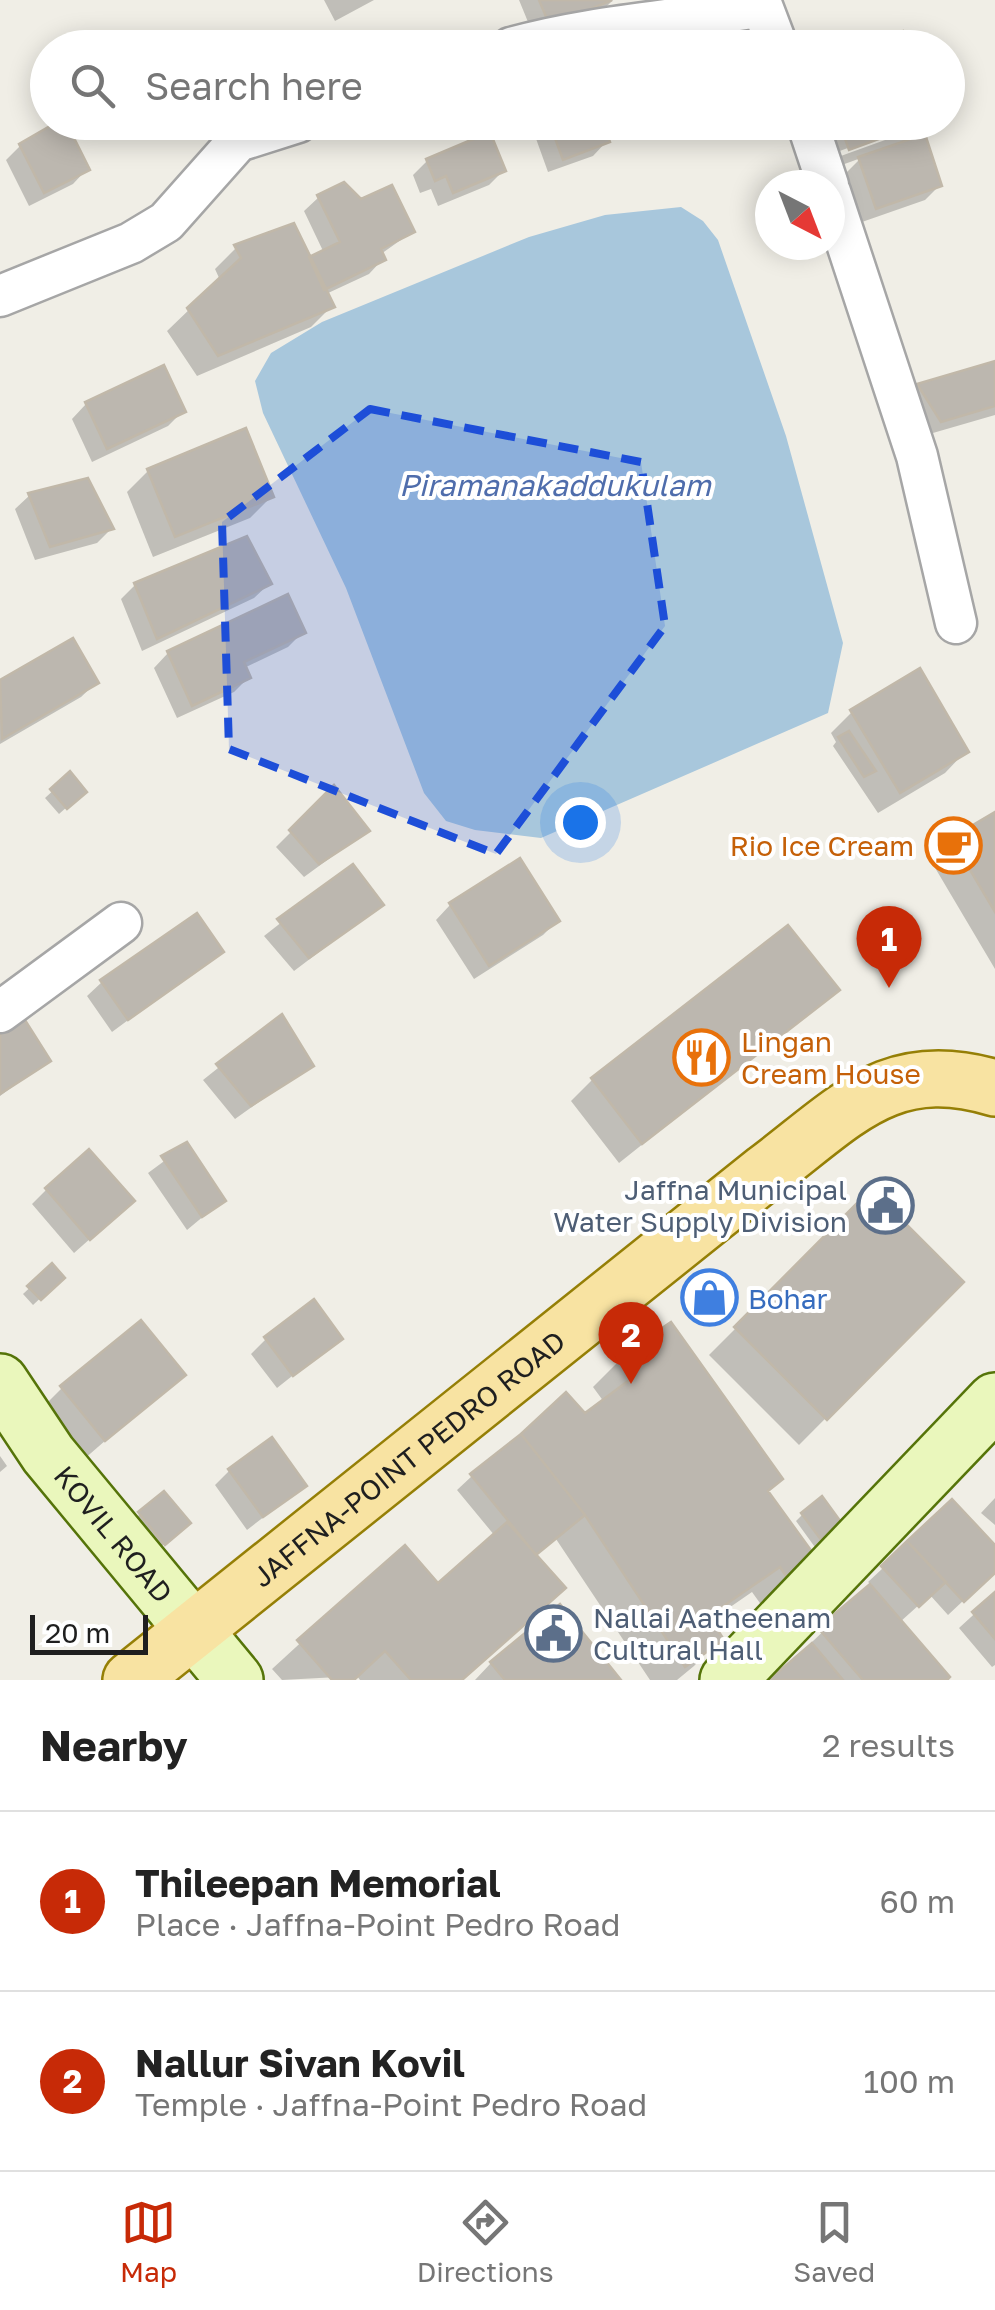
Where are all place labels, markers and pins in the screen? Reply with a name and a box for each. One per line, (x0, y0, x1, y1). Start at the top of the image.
cafe icon: Rio Ice Cream (923, 815, 983, 875)
place label: Rio Ice Cream (730, 829, 914, 862)
pin: 1 (856, 906, 922, 988)
place label: Lingan Cream House (741, 1025, 921, 1090)
restaurant icon: Lingan Cream House (672, 1027, 732, 1087)
place label: Jaffna Municipal Water Supply Division (553, 1173, 847, 1238)
public building icon: Jaffna Municipal Water Supply Division (856, 1175, 916, 1235)
shop icon: Bohar (679, 1268, 739, 1328)
place label: Bohar (748, 1282, 828, 1315)
pin: 2 (598, 1302, 664, 1384)
place label: Nallai Aatheenam Cultural Hall (593, 1601, 831, 1666)
public building icon: Nallai Aatheenam Cultural Hall (524, 1603, 584, 1663)

